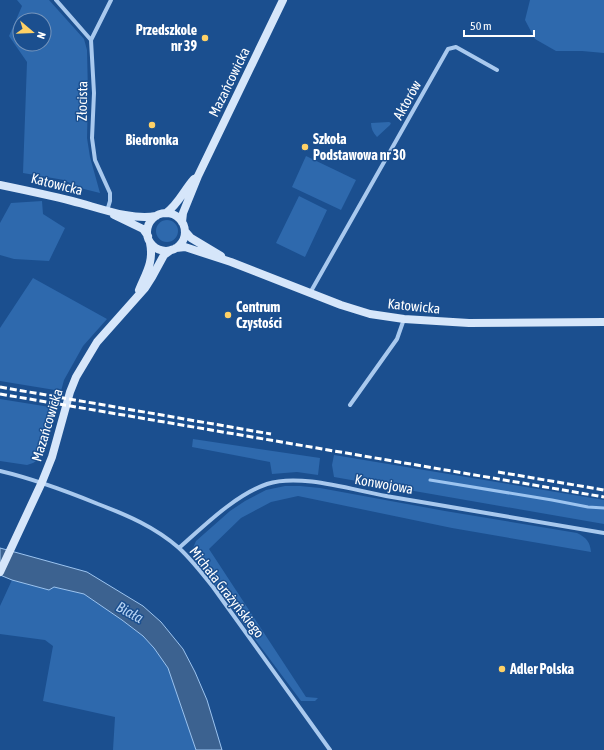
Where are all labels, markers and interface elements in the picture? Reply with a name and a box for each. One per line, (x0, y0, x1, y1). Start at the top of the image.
north arrow (12, 12, 52, 52)
scale bar (464, 12, 534, 38)
text: 50 m (470, 19, 492, 33)
place label: Przedszkole nr 39 (136, 22, 197, 54)
text: N (35, 30, 48, 40)
marker: Przedszkole nr 39 (200, 33, 210, 43)
street label: Mazańcowicka (205, 45, 253, 119)
street label: Aktorów (390, 77, 425, 122)
street label: Złocista (74, 81, 90, 121)
marker: Biedronka (147, 120, 157, 130)
place label: Szkoła Podstawowa nr 30 (313, 131, 406, 163)
place label: Biedronka (126, 132, 179, 148)
marker: Szkoła Podstawowa nr 30 (300, 142, 310, 152)
street label: Katowicka (29, 170, 85, 198)
street label: Katowicka (387, 295, 441, 317)
place label: Centrum Czystości (236, 299, 282, 331)
marker: Centrum Czystości (223, 310, 233, 320)
street label: Mazańcowicka (28, 387, 66, 463)
street label: Konwojowa (353, 471, 415, 497)
street label: Michała Grażyńskiego (186, 543, 268, 641)
water label: Biała (114, 598, 146, 626)
place label: Adler Polska (509, 661, 575, 677)
marker: Adler Polska (497, 664, 507, 674)

